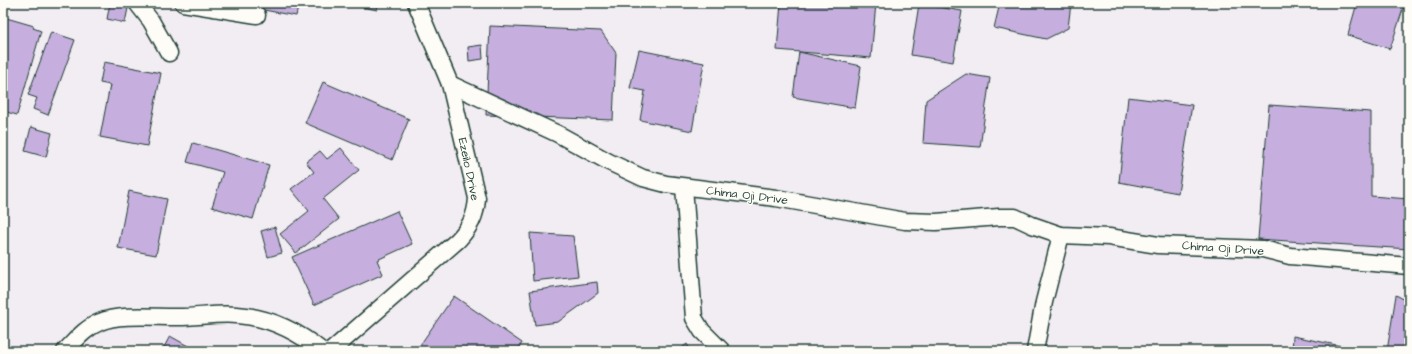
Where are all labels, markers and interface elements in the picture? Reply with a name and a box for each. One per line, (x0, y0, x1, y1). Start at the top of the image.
street label: Ezeilo Drive (454, 136, 484, 203)
street label: Chima Oji Drive (705, 182, 789, 209)
street label: Chima Oji Drive (1181, 237, 1265, 260)

